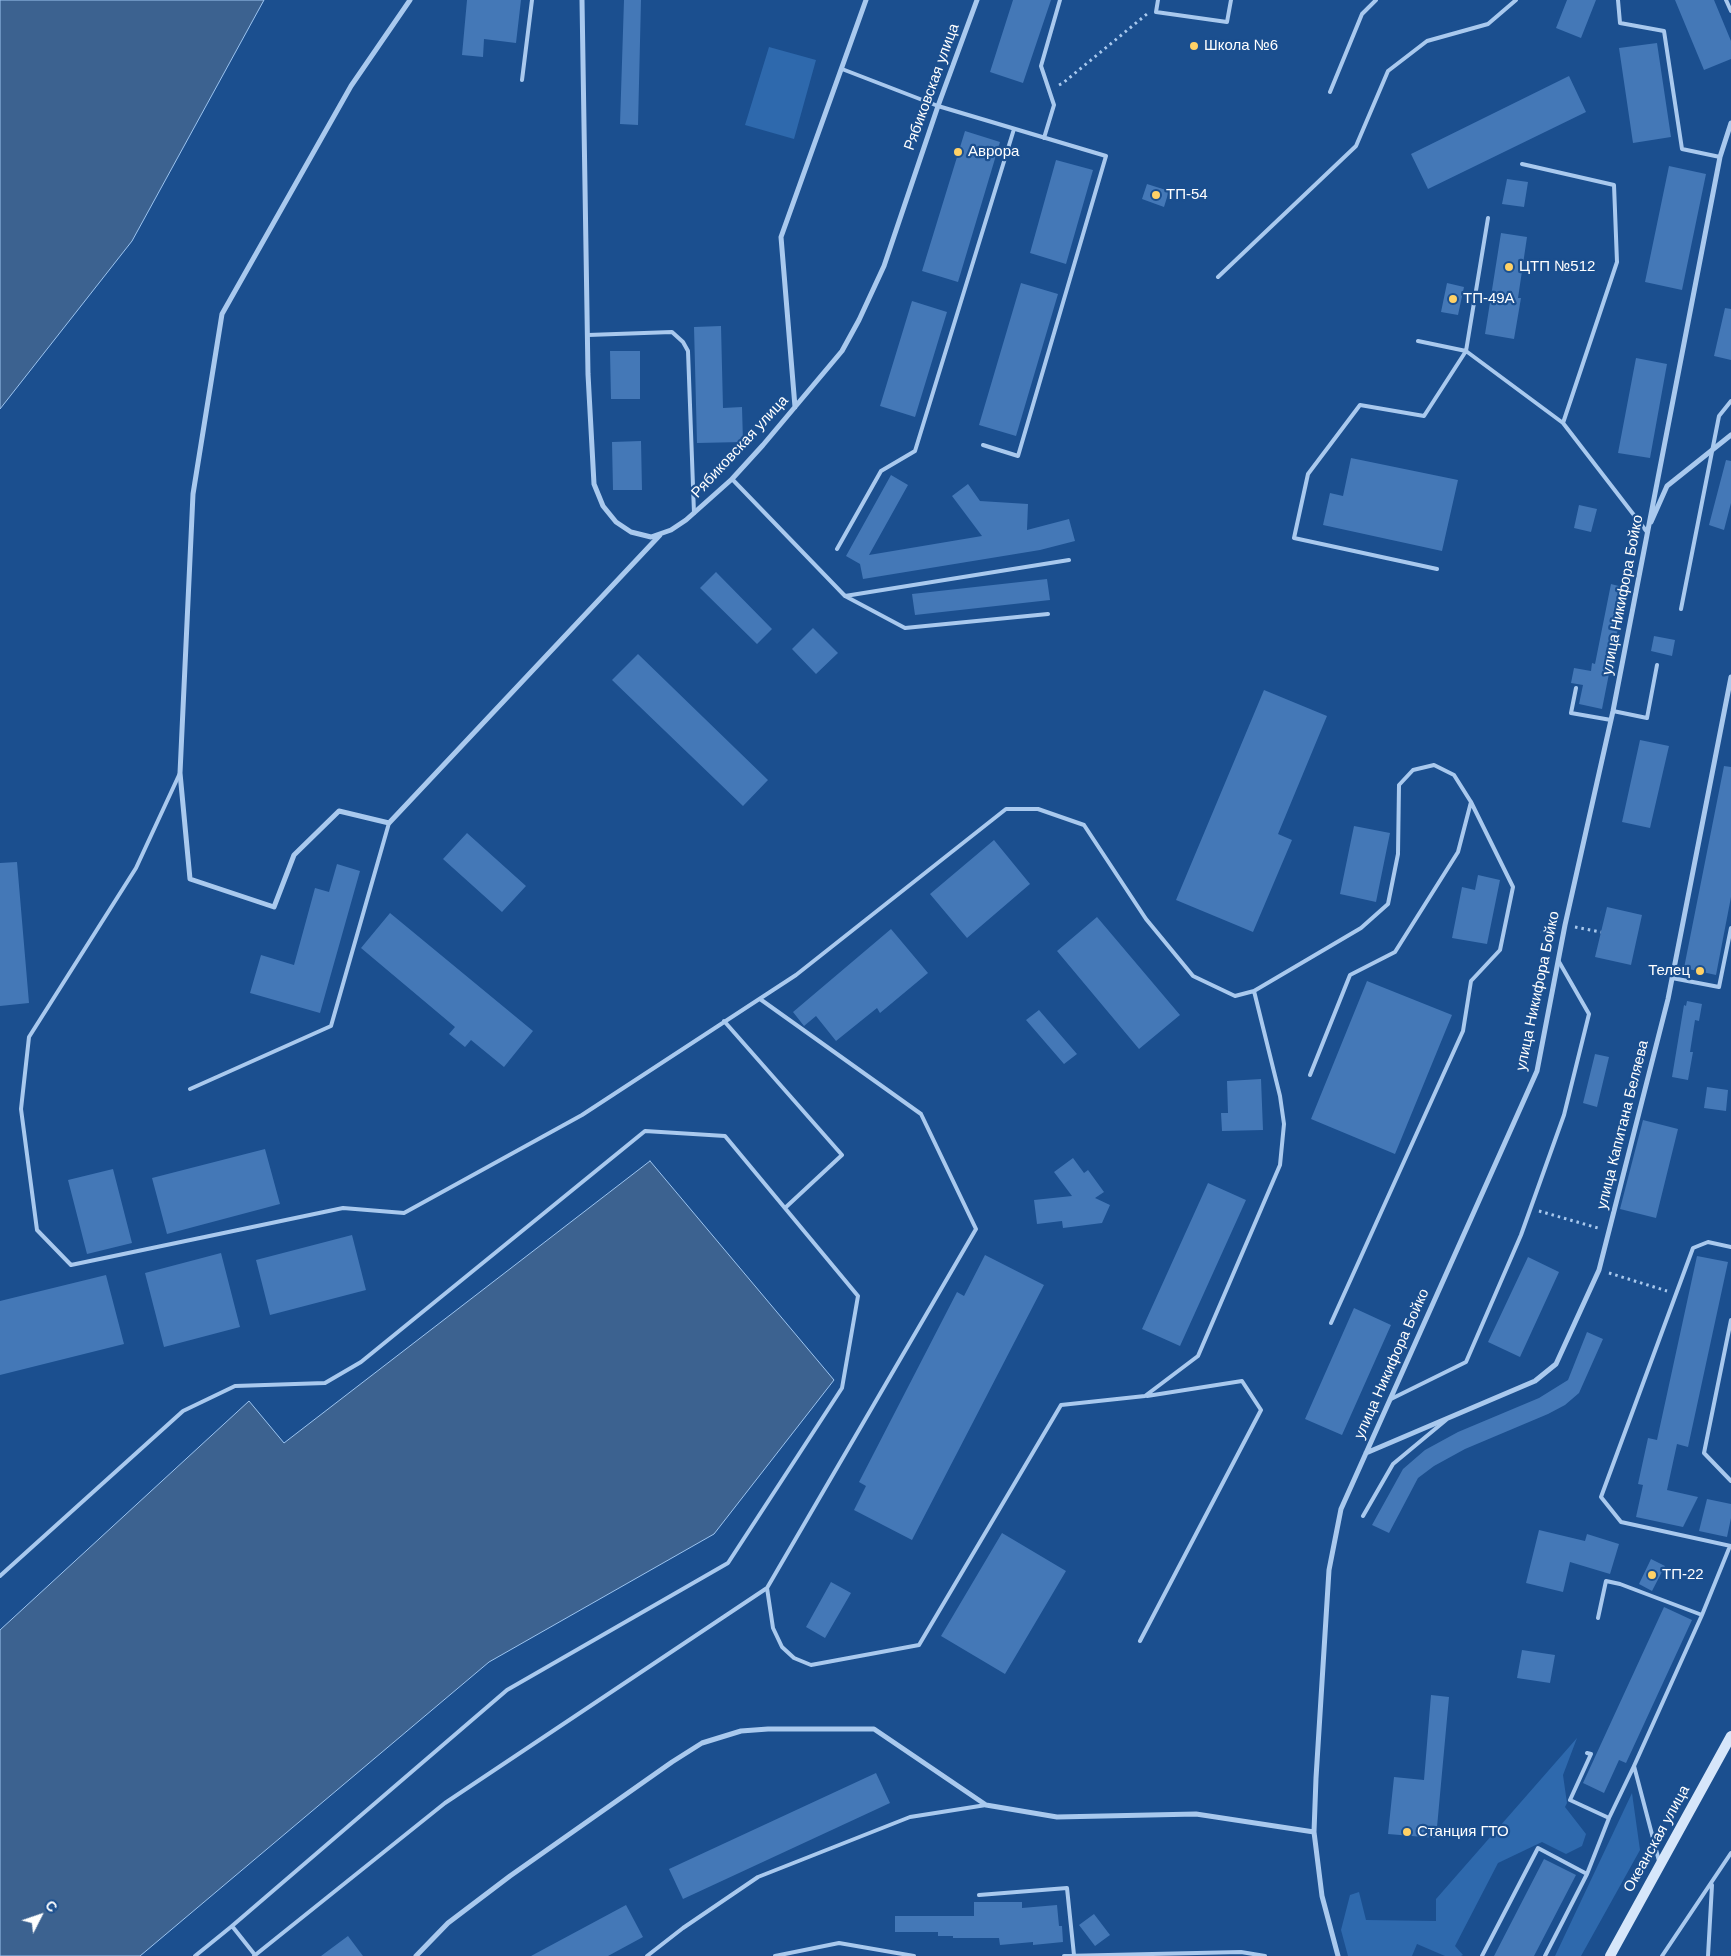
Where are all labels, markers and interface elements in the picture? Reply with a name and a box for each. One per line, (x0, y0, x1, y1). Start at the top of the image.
street label: Рябиковская улица (901, 21, 963, 153)
place label: Школа №6 (1204, 37, 1278, 55)
marker: Школа №6 (1188, 40, 1200, 52)
place label: Аврора (968, 143, 1019, 161)
marker: Аврора (952, 146, 964, 158)
place label: ТП-54 (1166, 186, 1208, 204)
marker: ТП-54 (1150, 189, 1162, 201)
place label: ЦТП №512 (1519, 258, 1595, 276)
marker: ЦТП №512 (1503, 261, 1515, 273)
place label: ТП-49А (1463, 290, 1515, 308)
marker: ТП-49А (1447, 293, 1459, 305)
street label: Рябиковская улица (688, 392, 792, 502)
street label: улица Никифора Бойко (1599, 513, 1647, 677)
street label: улица Никифора Бойко (1512, 910, 1564, 1072)
place label: Телец (1648, 962, 1690, 980)
marker: Телец (1694, 965, 1706, 977)
street label: улица Капитана Беляева (1593, 1038, 1653, 1212)
street label: улица Никифора Бойко (1351, 1286, 1433, 1442)
place label: ТП-22 (1662, 1566, 1704, 1584)
marker: ТП-22 (1646, 1569, 1658, 1581)
street label: Океанская улица (1620, 1782, 1694, 1896)
place label: Станция ГТО (1417, 1823, 1509, 1841)
marker: Станция ГТО (1401, 1826, 1413, 1838)
north arrow (15, 1891, 65, 1941)
text: С (42, 1897, 61, 1915)

